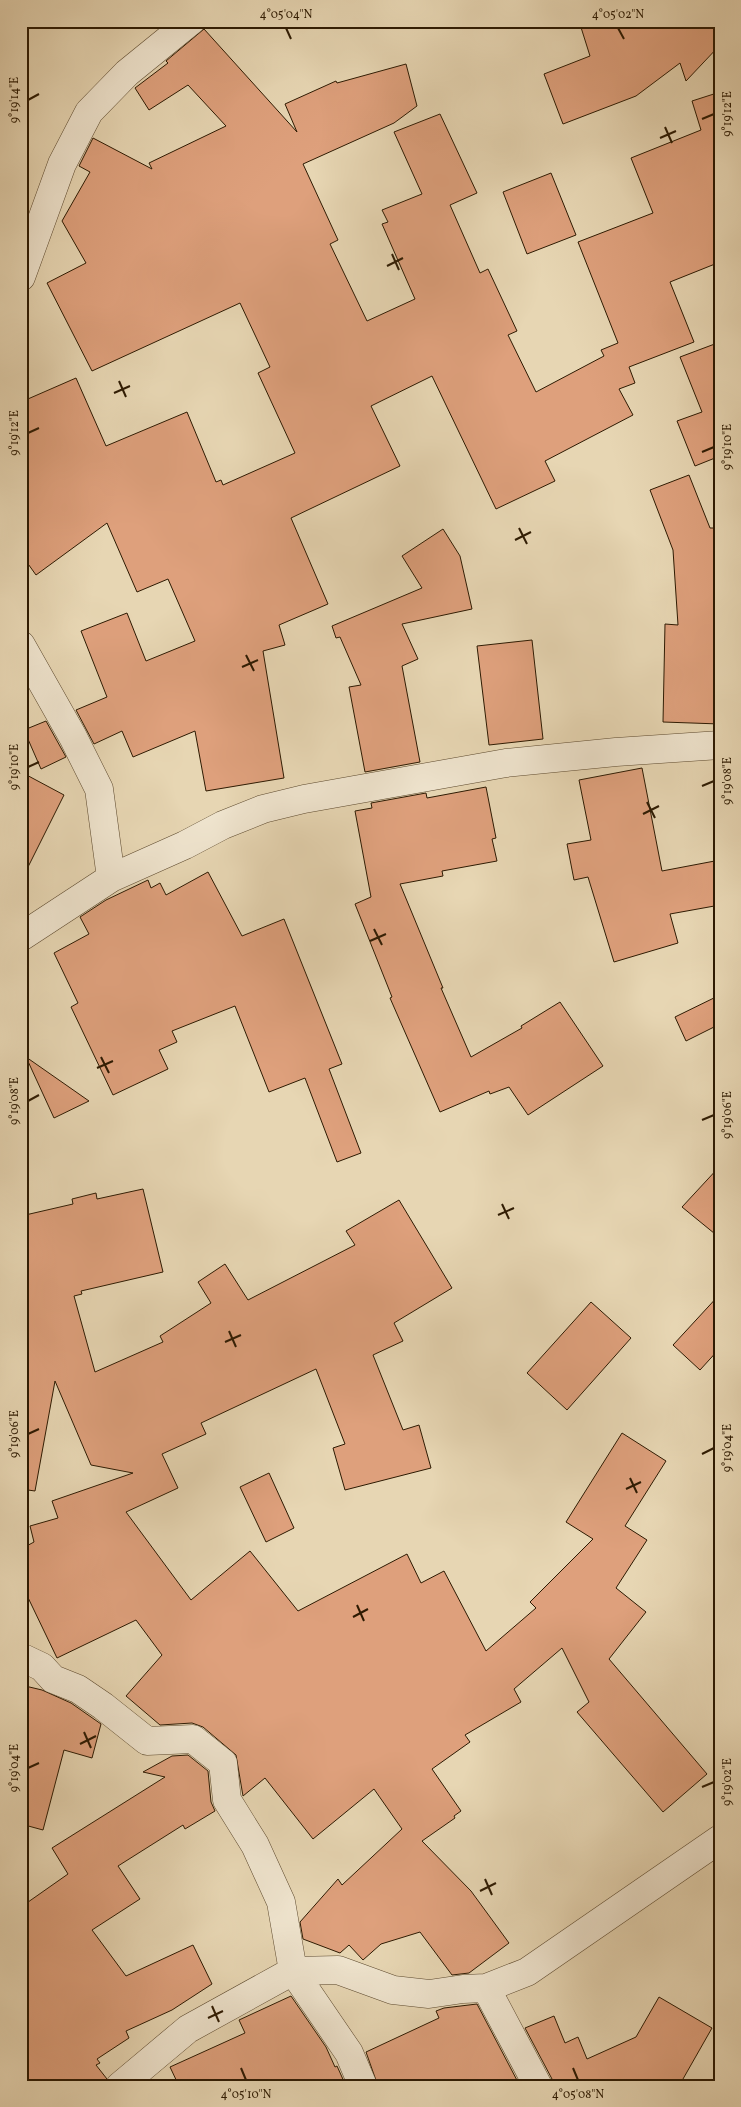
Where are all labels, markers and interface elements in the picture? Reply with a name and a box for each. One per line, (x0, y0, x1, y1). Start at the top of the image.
text: 4°05'04"N (260, 7, 312, 23)
text: 4°05'02"N (592, 7, 644, 23)
text: 9°19'14"E (7, 77, 23, 123)
text: 9°19'12"E (720, 91, 736, 137)
text: 9°19'12"E (7, 410, 23, 456)
text: 9°19'10"E (720, 424, 736, 470)
text: 9°19'10"E (7, 744, 23, 790)
text: 9°19'08"E (720, 757, 736, 805)
text: 9°19'08"E (7, 1077, 23, 1125)
text: 9°19'06"E (720, 1091, 736, 1139)
text: 9°19'06"E (7, 1410, 23, 1458)
text: 9°19'04"E (720, 1424, 736, 1472)
text: 9°19'04"E (7, 1744, 23, 1792)
text: 9°19'02"E (720, 1758, 736, 1806)
text: 4°05'10"N (221, 2087, 272, 2103)
text: 4°05'08"N (552, 2087, 604, 2103)

